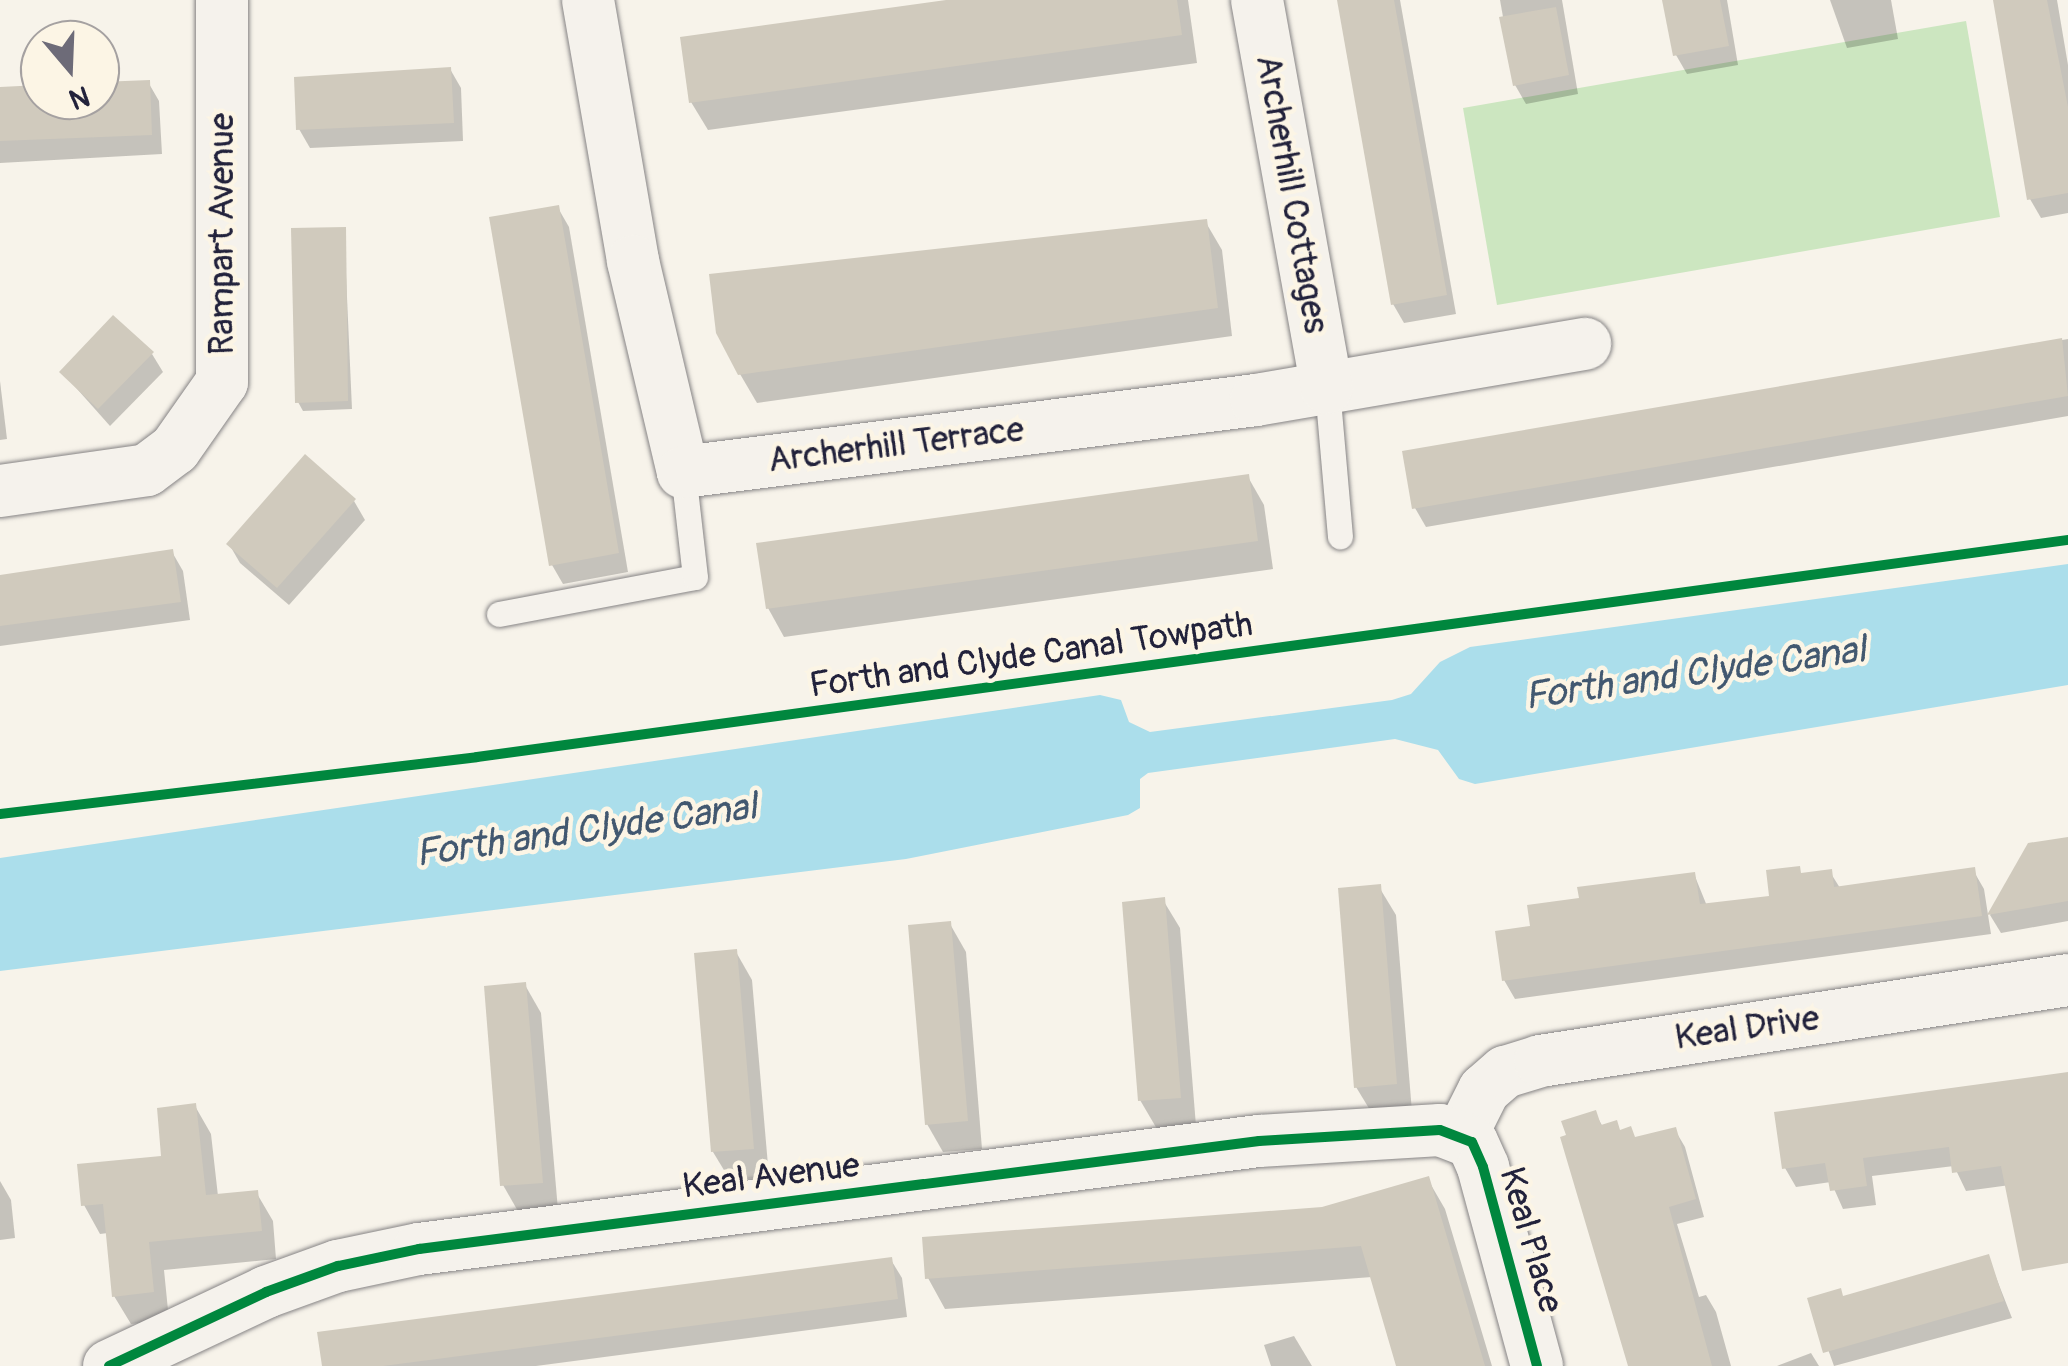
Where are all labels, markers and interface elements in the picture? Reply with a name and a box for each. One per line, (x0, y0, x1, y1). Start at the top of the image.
north arrow (20, 20, 120, 120)
street label: Archerhill Cottages (1247, 52, 1337, 336)
text: N (65, 77, 94, 117)
street label: Rampart Avenue (201, 113, 243, 355)
street label: Archerhill Terrace (766, 408, 1026, 482)
street label: Forth and Clyde Canal Towpath (807, 603, 1255, 707)
water label: Forth and Clyde Canal (1521, 627, 1869, 721)
water label: Forth and Clyde Canal (412, 784, 760, 878)
street label: Keal Drive (1672, 997, 1822, 1059)
street label: Keal Avenue (680, 1144, 862, 1208)
street label: Keal Place (1490, 1162, 1572, 1318)

